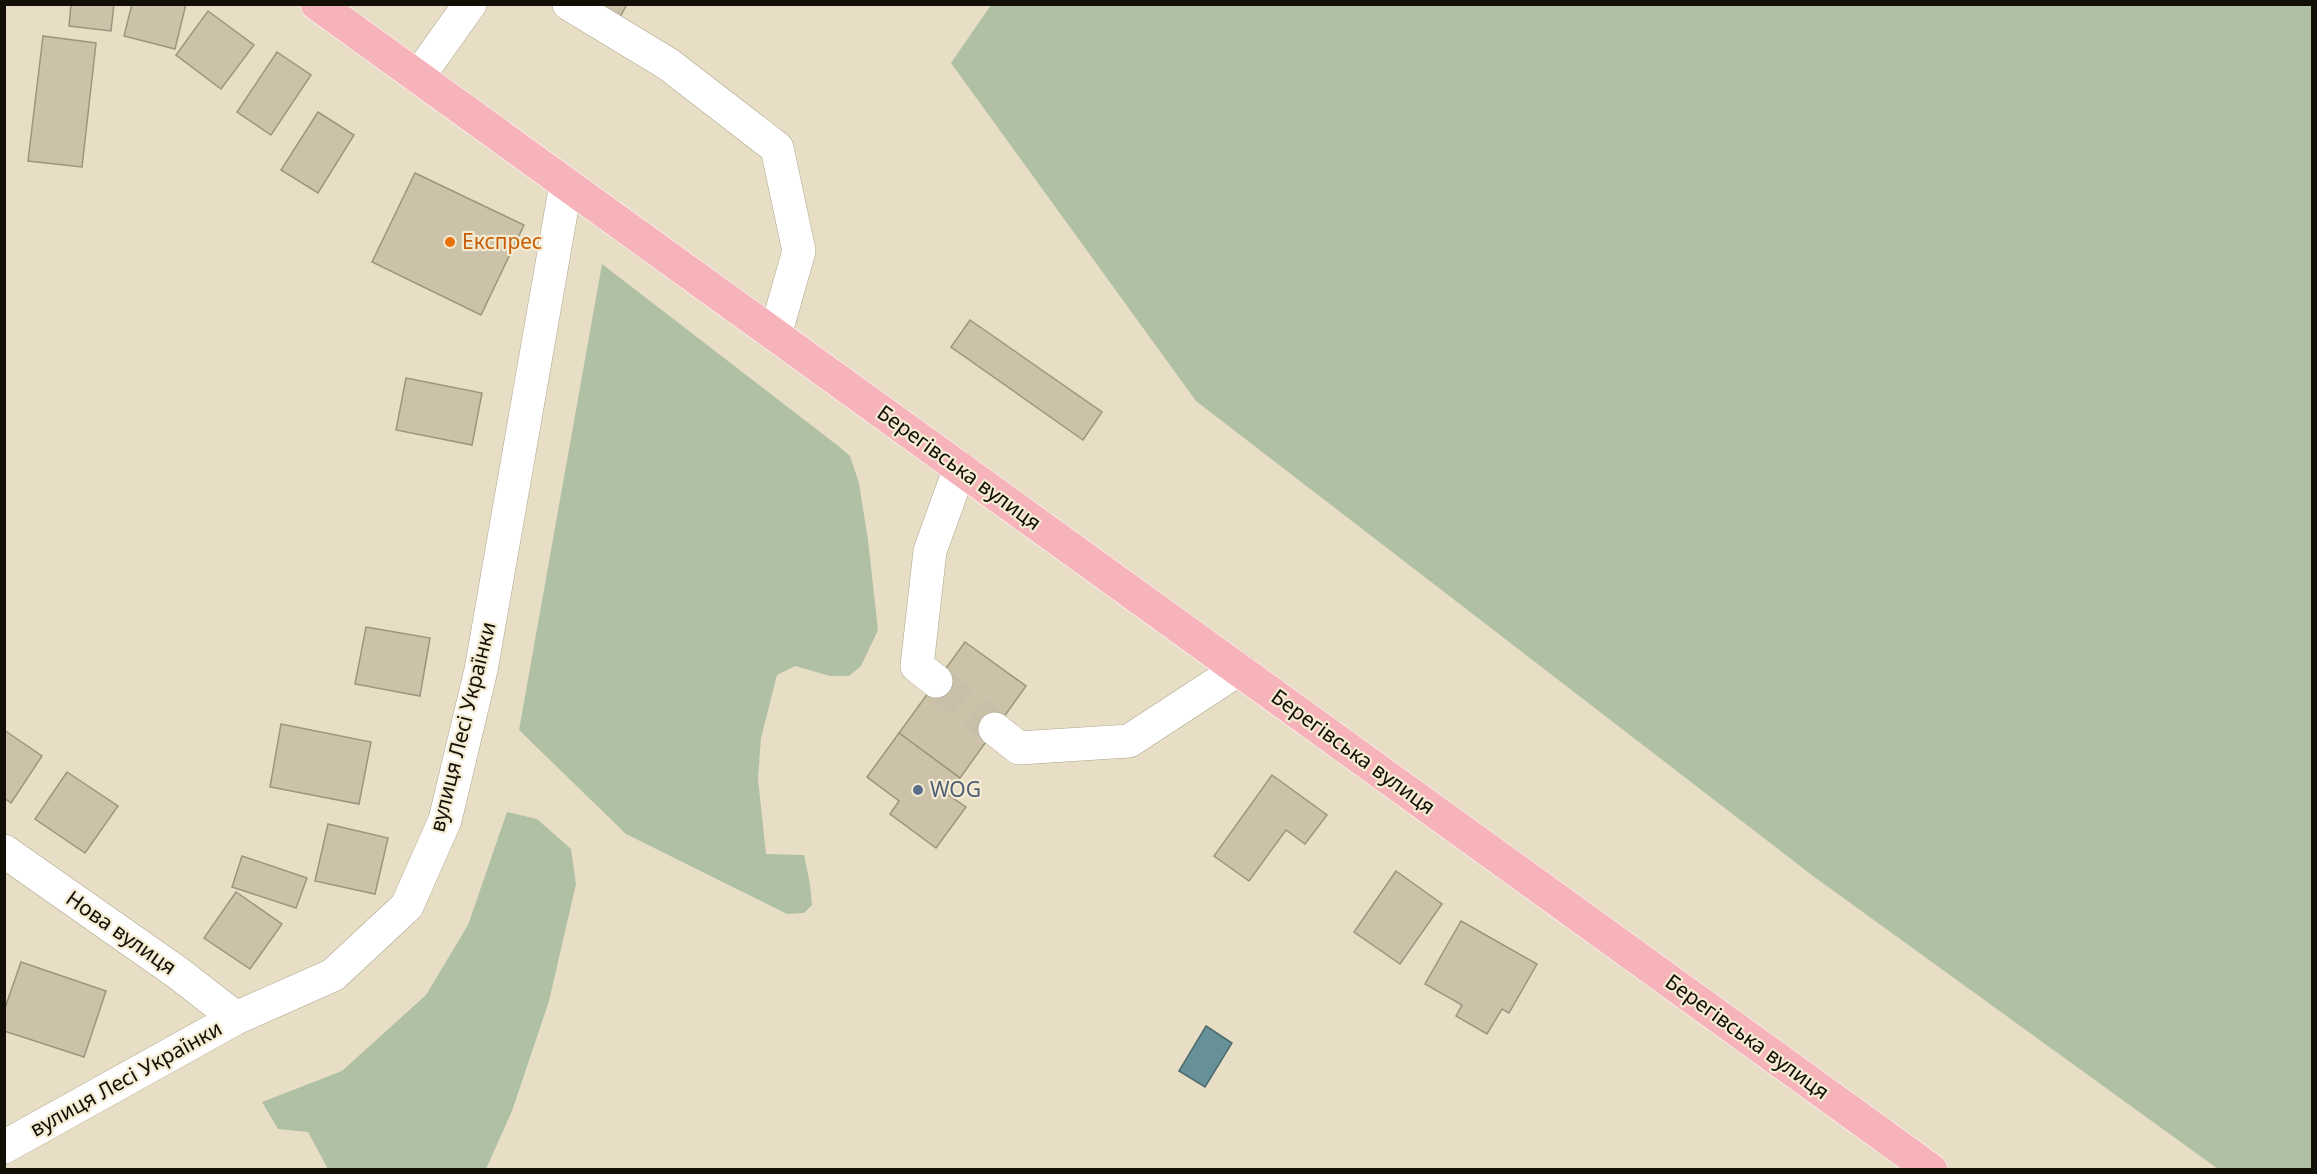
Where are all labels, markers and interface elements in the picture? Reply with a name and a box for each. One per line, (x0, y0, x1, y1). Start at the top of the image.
place label: Експрес (462, 227, 542, 255)
marker: Експрес (443, 235, 457, 249)
street label: Берегівська вулиця (872, 398, 1047, 536)
street label: вулиця Лесі Українки (422, 619, 502, 835)
street label: Берегівська вулиця (1266, 682, 1441, 820)
place label: WOG (930, 775, 981, 803)
marker: WOG (911, 783, 925, 797)
street label: Нова вулиця (61, 884, 182, 981)
street label: Берегівська вулиця (1660, 967, 1835, 1105)
street label: вулиця Лесі Українки (25, 1014, 226, 1143)

